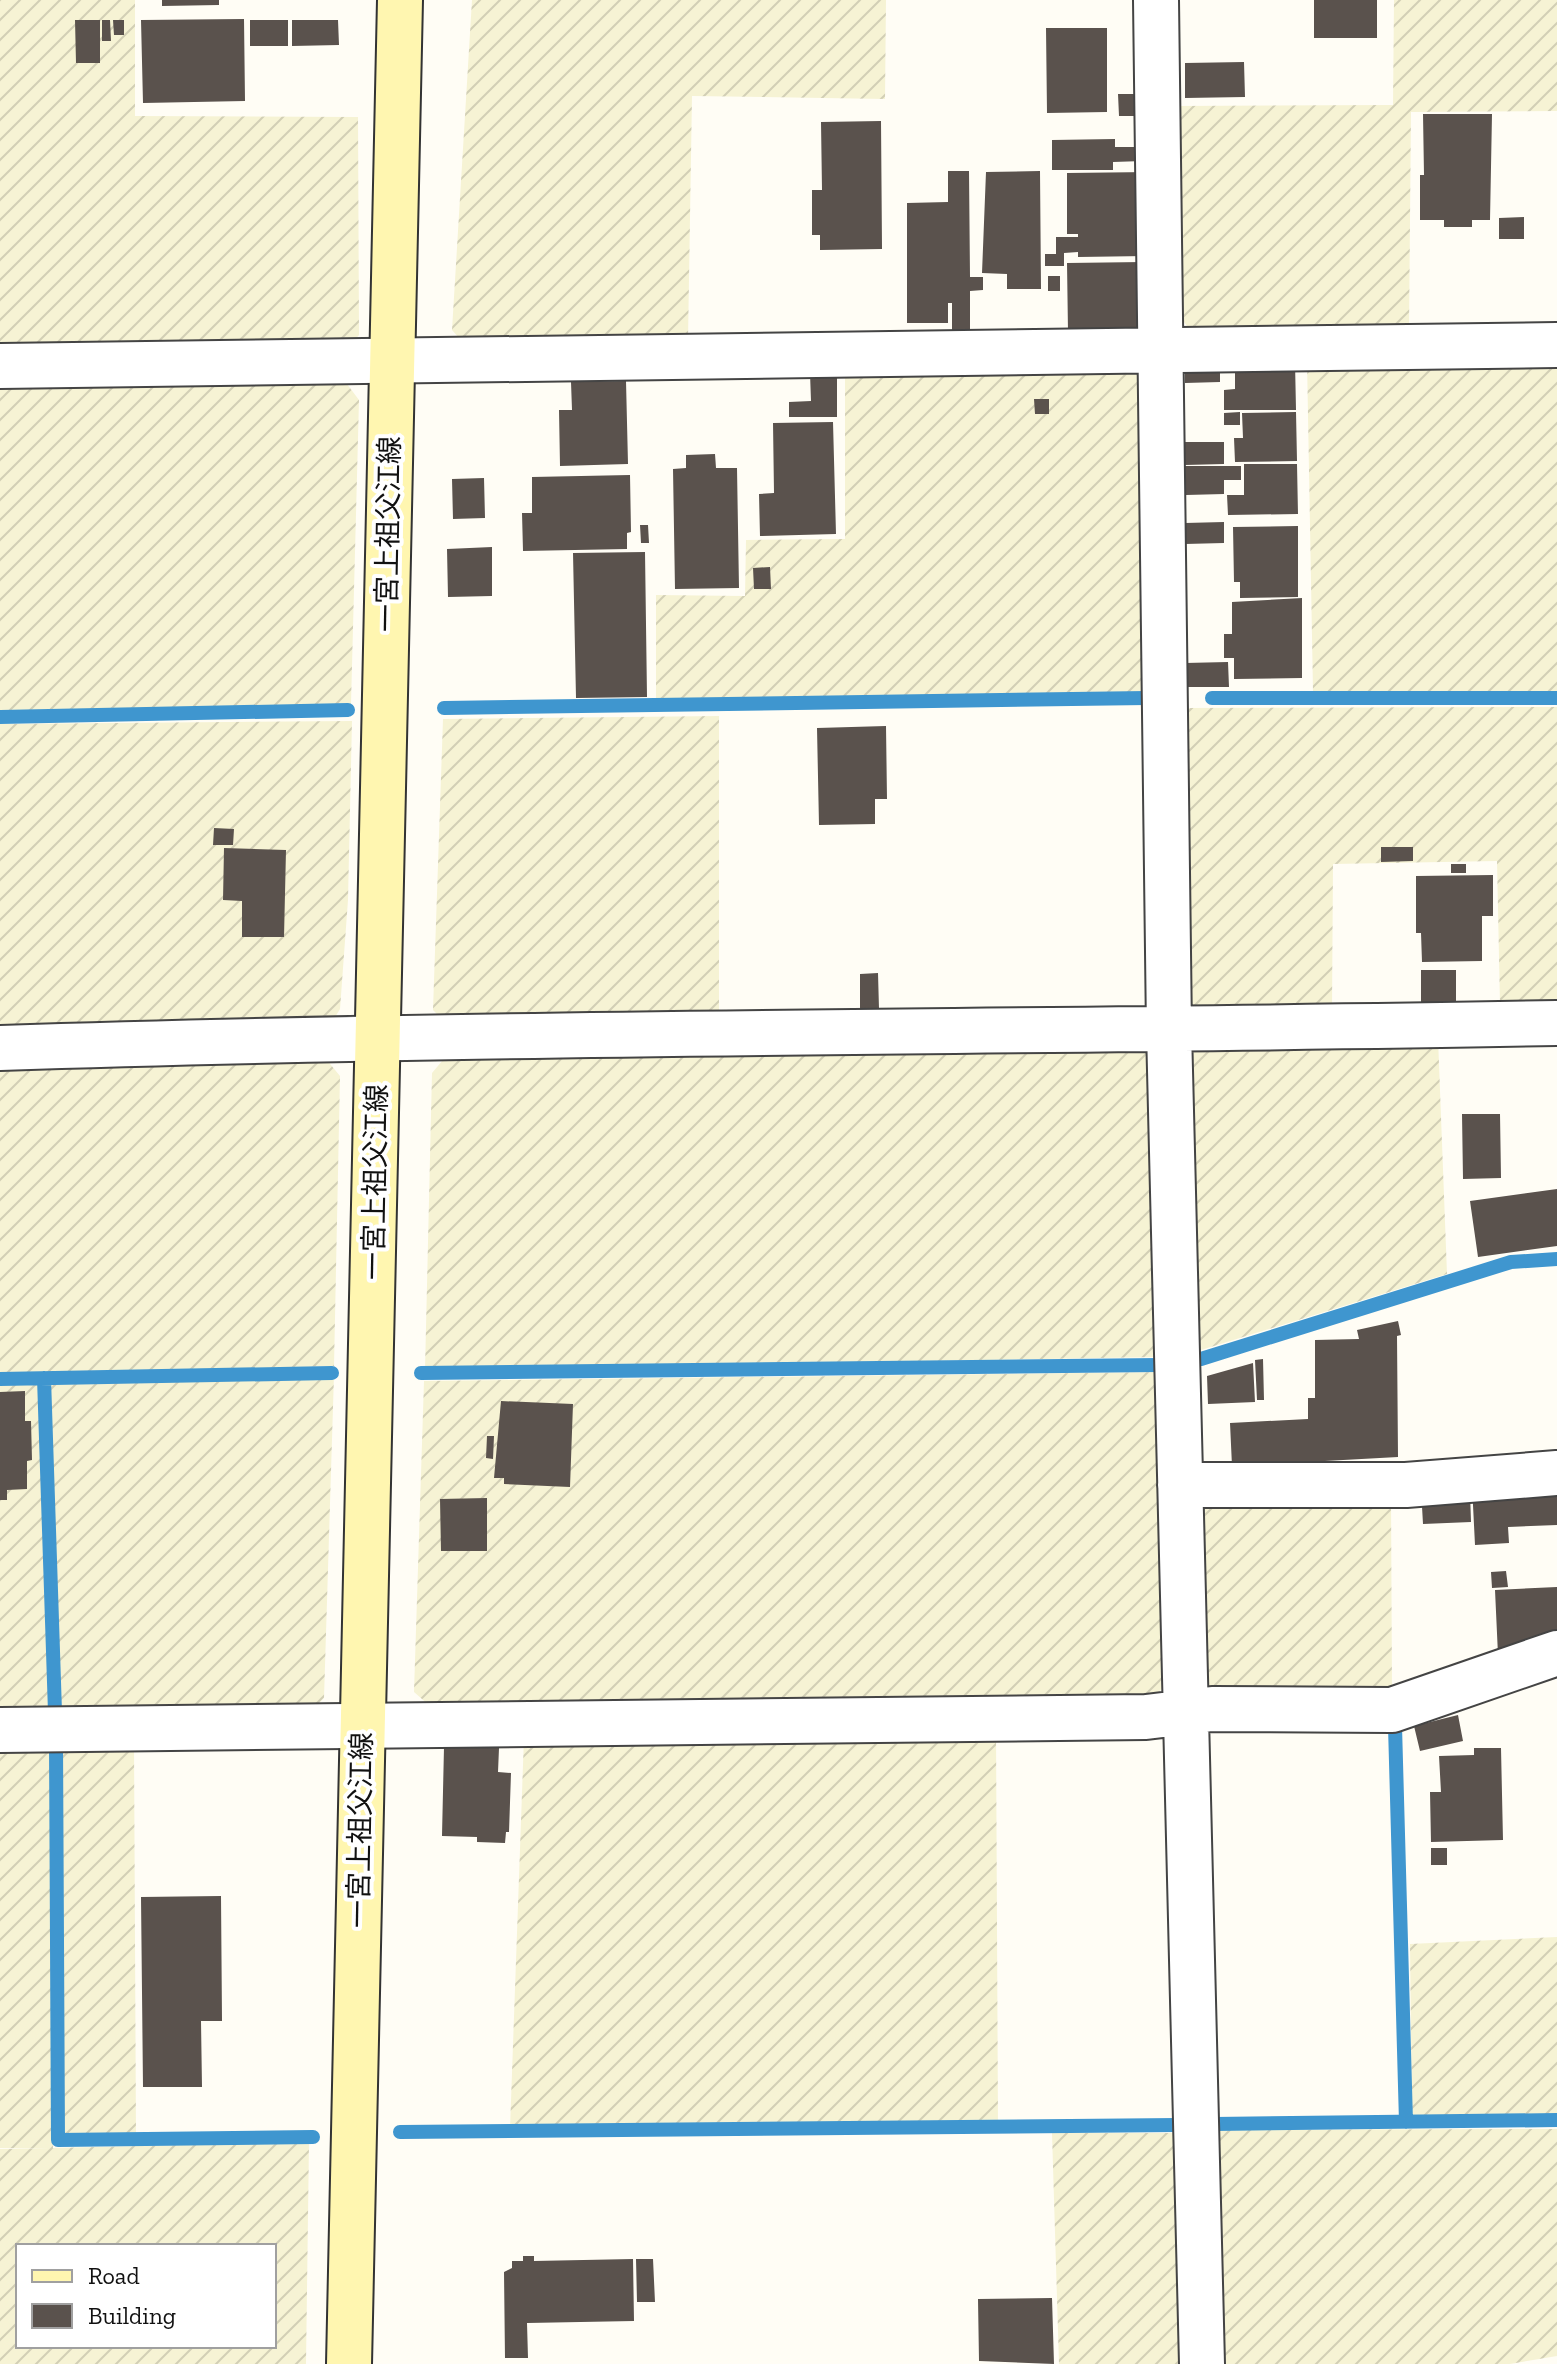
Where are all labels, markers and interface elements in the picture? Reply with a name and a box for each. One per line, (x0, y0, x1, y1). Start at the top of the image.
street label: 一宮上祖父江線 (370, 436, 406, 632)
street label: 一宮上祖父江線 (357, 1084, 393, 1280)
street label: 一宮上祖父江線 (342, 1732, 378, 1928)
legend (16, 2244, 276, 2348)
text: Road (88, 2261, 140, 2290)
text: Building (88, 2301, 176, 2330)

